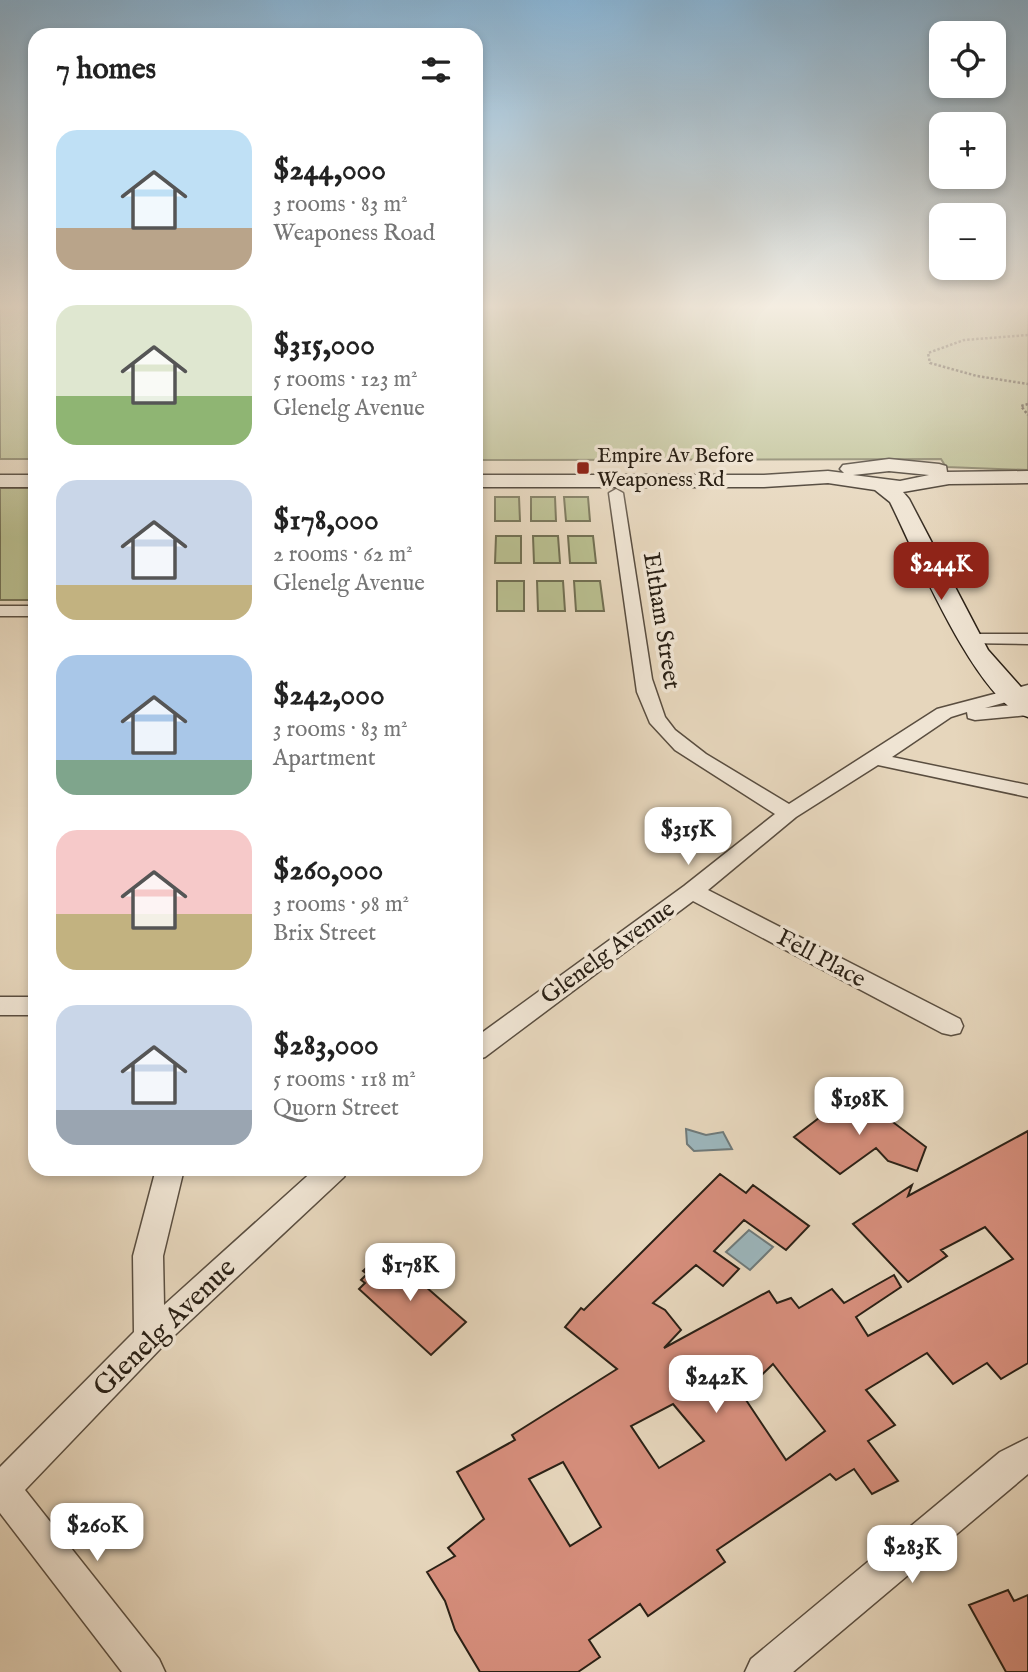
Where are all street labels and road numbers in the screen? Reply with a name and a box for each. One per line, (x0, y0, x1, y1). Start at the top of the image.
street label: Eltham Street (635, 550, 687, 692)
street label: Glenelg Avenue (535, 894, 681, 1012)
street label: Fell Place (771, 923, 871, 995)
street label: Glenelg Avenue (86, 1251, 244, 1405)

